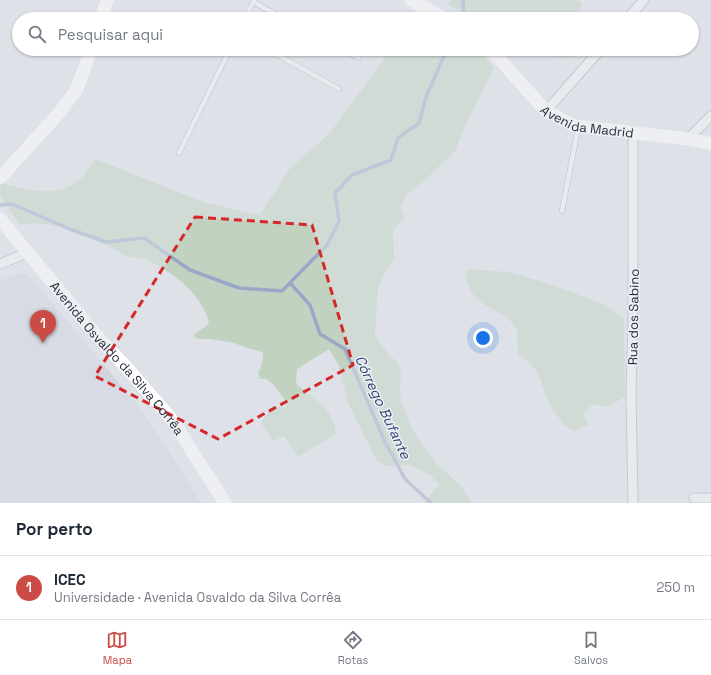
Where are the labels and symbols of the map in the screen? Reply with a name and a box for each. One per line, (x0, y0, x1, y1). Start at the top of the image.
street label: Avenida Madrid (536, 102, 634, 142)
street label: Rua dos Sabino (624, 269, 643, 365)
street label: Avenida Osvaldo da Silva Corrêa (46, 278, 188, 439)
pin: 1 (30, 310, 56, 343)
your location (473, 328, 493, 348)
water label: Córrego Bufante (351, 352, 415, 462)

